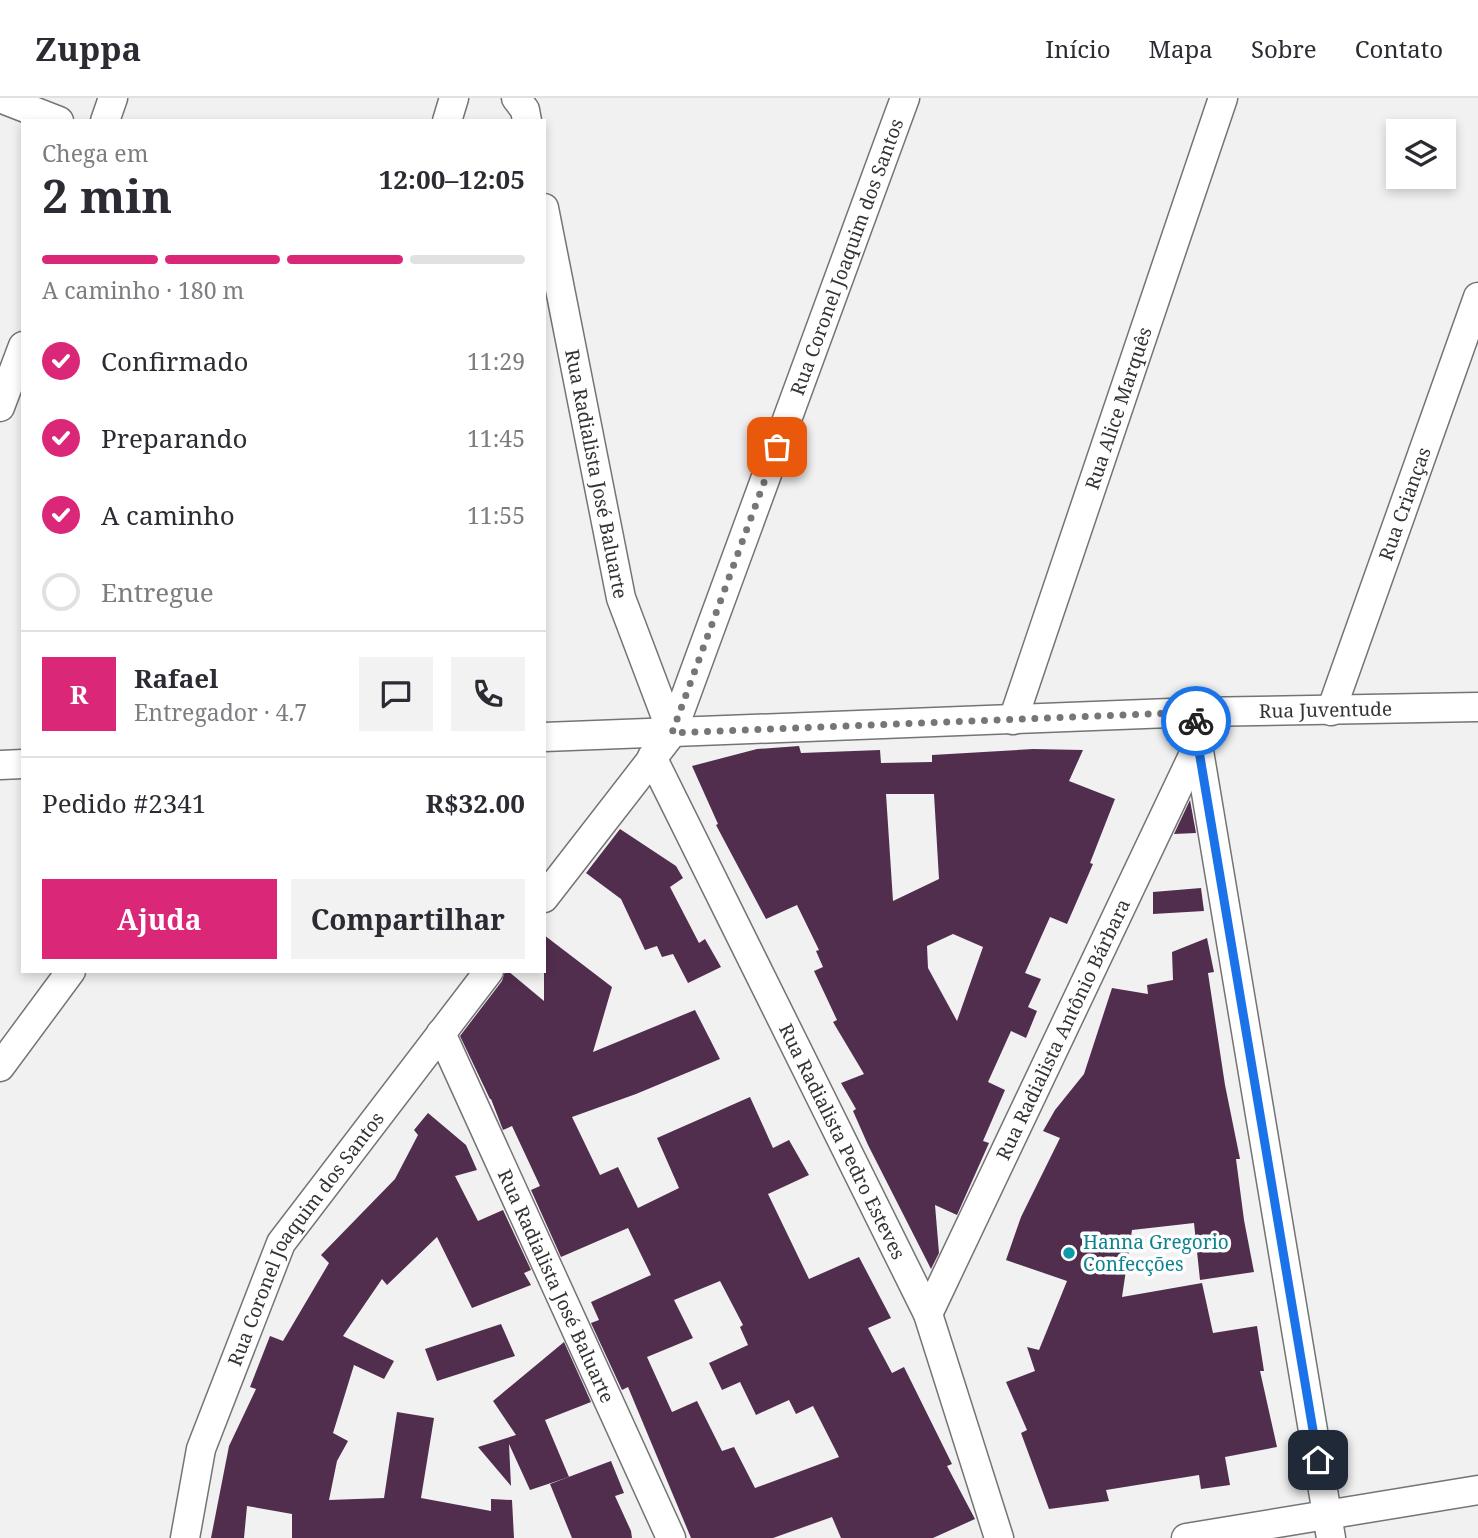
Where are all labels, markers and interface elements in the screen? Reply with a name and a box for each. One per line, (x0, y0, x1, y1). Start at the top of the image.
text: Zuppa (35, 26, 141, 71)
text: Início (1045, 32, 1111, 65)
text: Mapa (1149, 32, 1213, 65)
text: Sobre (1251, 32, 1317, 65)
text: Contato (1355, 32, 1443, 65)
street label: Rua Coronel Joaquim dos Santos (784, 115, 909, 399)
map controls (1386, 119, 1456, 189)
button: layers (1386, 119, 1456, 189)
text: Chega em (42, 137, 148, 169)
text: 12:00–12:05 (379, 161, 525, 197)
text: 2 min (42, 164, 172, 226)
text: A caminho · 180 m (42, 274, 244, 306)
street label: Rua Alice Marquês (1079, 324, 1158, 493)
icon: check (42, 342, 80, 380)
text: Confirmado (101, 343, 248, 379)
text: 11:29 (467, 345, 525, 377)
street label: Rua Radialista José Baluarte (559, 347, 634, 601)
pin (747, 417, 807, 477)
icon: check (42, 419, 80, 457)
text: Preparando (101, 420, 248, 456)
text: 11:45 (467, 422, 525, 454)
icon: bag (758, 428, 796, 466)
street label: Rua Crianças (1373, 443, 1437, 564)
icon: check (42, 496, 80, 534)
text: A caminho (101, 497, 235, 533)
text: 11:55 (467, 499, 525, 531)
text: Entregue (101, 574, 214, 610)
button: chat (359, 657, 433, 731)
button: phone (451, 657, 525, 731)
text: Rafael (134, 660, 218, 696)
text: R (70, 676, 88, 712)
courier (1161, 686, 1231, 756)
text: Entregador · 4.7 (134, 696, 307, 728)
street label: Rua Juventude (1259, 696, 1392, 724)
icon: bike (1177, 702, 1215, 740)
text: Pedido #2341 (42, 785, 206, 821)
text: R$32.00 (425, 785, 525, 821)
button: Ajuda (42, 879, 277, 959)
button: Compartilhar (291, 879, 525, 959)
street label: Rua Radialista Antônio Bárbara (990, 895, 1136, 1164)
street label: Rua Radialista Pedro Esteves (773, 1019, 912, 1264)
street label: Rua Coronel Joaquim dos Santos (221, 1106, 390, 1370)
street label: Rua Radialista José Baluarte (492, 1165, 621, 1407)
place label: Hanna Gregorio Confecções (1083, 1229, 1229, 1277)
marker: Hanna Gregorio Confecções (1061, 1245, 1077, 1261)
pin (1288, 1430, 1348, 1490)
icon: home (1299, 1441, 1337, 1479)

